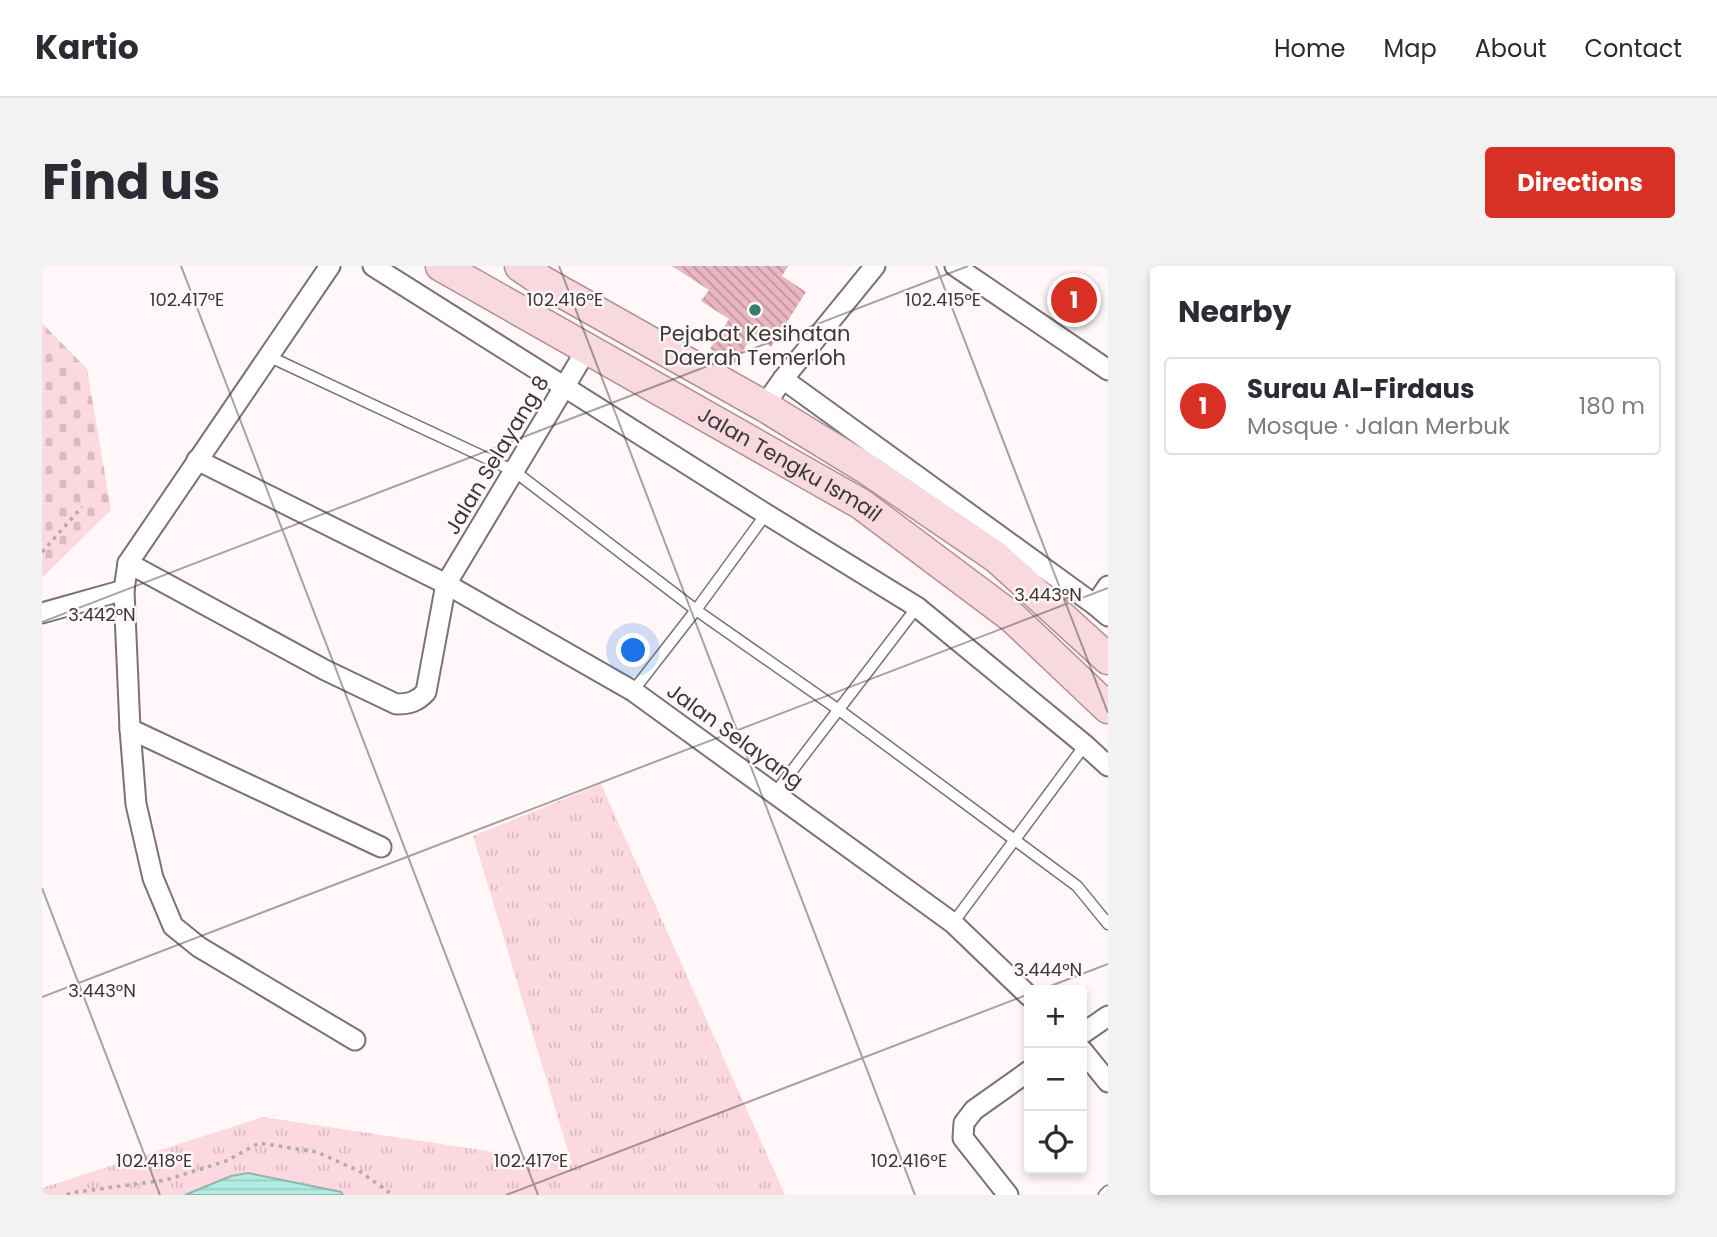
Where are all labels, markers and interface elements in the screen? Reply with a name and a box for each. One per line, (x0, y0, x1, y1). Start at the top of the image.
text: Kartio (35, 24, 139, 71)
text: Home (1274, 32, 1346, 65)
text: Map (1384, 32, 1437, 65)
text: About (1475, 32, 1546, 65)
text: Contact (1584, 32, 1682, 65)
button: Directions (1485, 147, 1675, 218)
text: Find us (42, 148, 220, 216)
pin: 1 (1051, 274, 1097, 326)
text: 102.417°E (150, 287, 224, 312)
text: 102.416°E (527, 287, 603, 312)
text: 102.415°E (905, 287, 981, 312)
text: Nearby (1178, 290, 1292, 333)
marker: Pejabat Kesihatan Daerah Temerloh (747, 302, 763, 318)
place label: Pejabat Kesihatan Daerah Temerloh (660, 319, 850, 372)
street label: Jalan Selayang 8 (438, 370, 556, 540)
text: Surau Al-Firdaus (1247, 371, 1475, 407)
text: 1 (1199, 390, 1207, 422)
text: 180 m (1579, 390, 1645, 422)
street label: Jalan Tengku Ismail (692, 399, 888, 529)
text: Mosque · Jalan Merbuk (1247, 410, 1510, 442)
text: 3.443°N (1014, 582, 1082, 607)
text: 3.442°N (68, 602, 136, 627)
your location (616, 633, 650, 667)
street label: Jalan Selayang (661, 676, 809, 795)
text: 3.444°N (1014, 957, 1082, 982)
text: 3.443°N (68, 978, 136, 1003)
map controls (1024, 985, 1087, 1174)
button: + (1024, 985, 1087, 1048)
button: − (1024, 1048, 1087, 1111)
button: locate (1024, 1111, 1087, 1174)
text: 102.418°E (116, 1148, 192, 1173)
text: 102.417°E (494, 1148, 568, 1173)
text: 102.416°E (871, 1148, 947, 1173)

